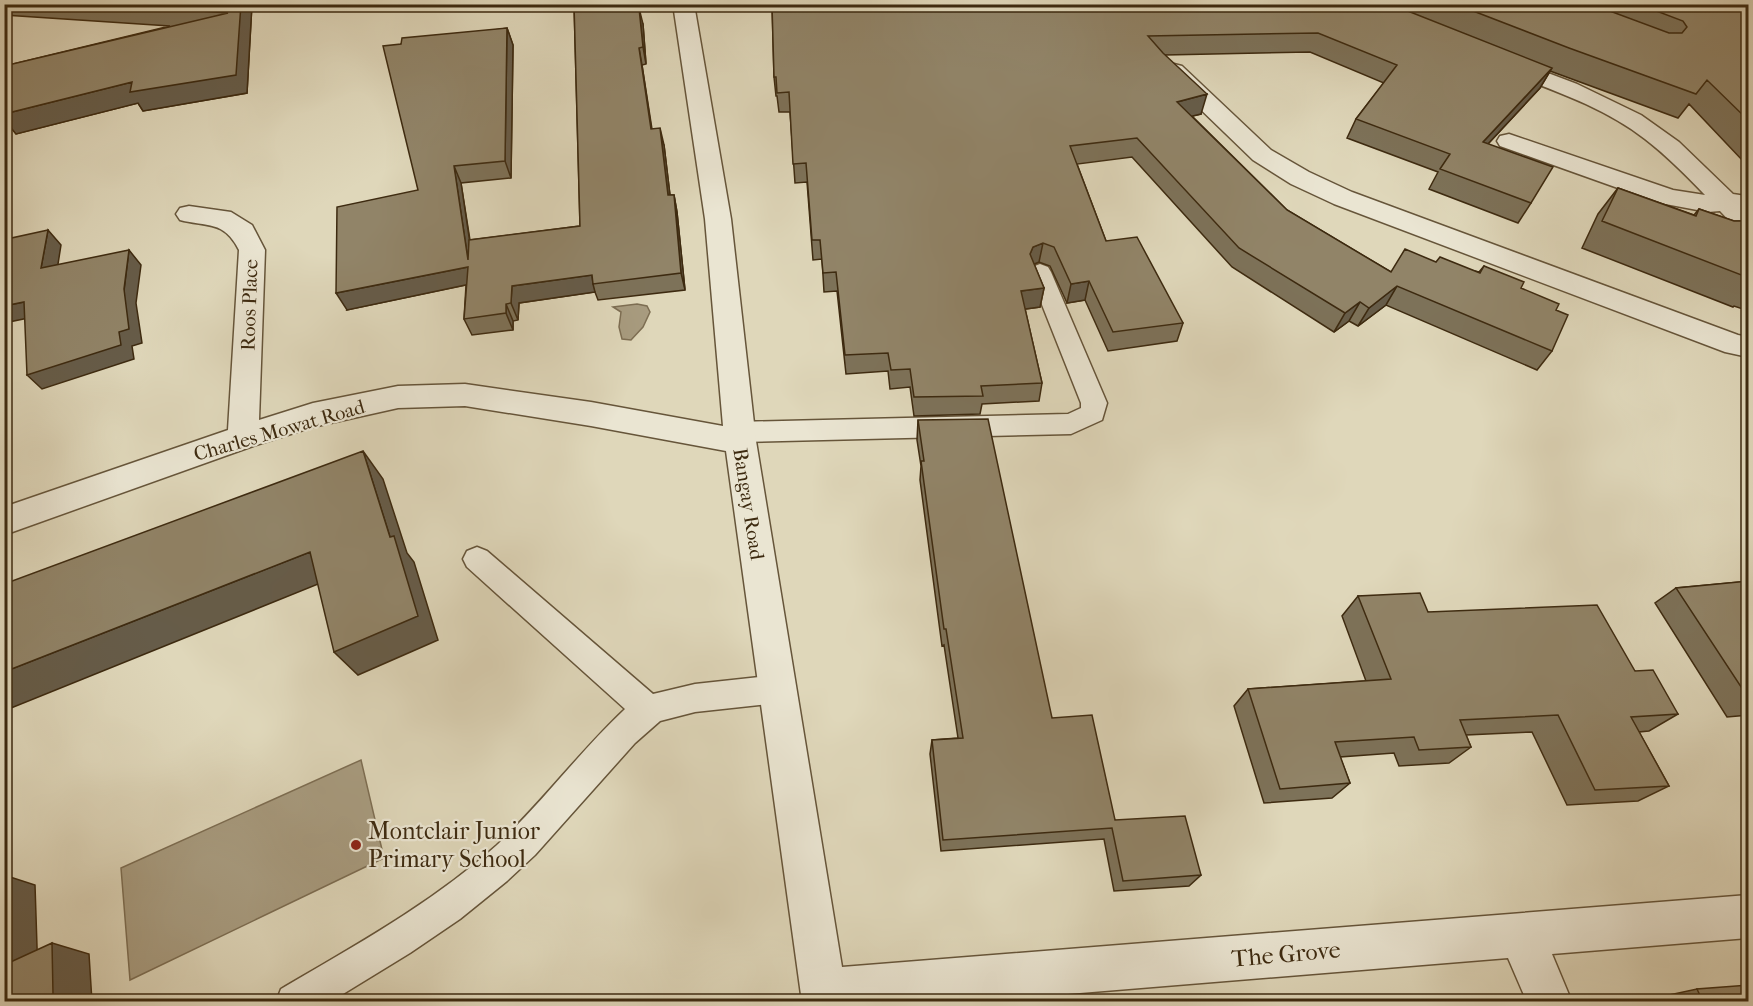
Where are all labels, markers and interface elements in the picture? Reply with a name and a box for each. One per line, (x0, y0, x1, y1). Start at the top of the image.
street label: Roos Place (236, 259, 263, 351)
street label: Charles Mowat Road (191, 395, 368, 466)
street label: Bangay Road (728, 446, 769, 563)
place label: Montclair Junior Primary School (368, 817, 541, 873)
marker: Montclair Junior Primary School (349, 838, 363, 852)
street label: The Grove (1230, 935, 1342, 973)

